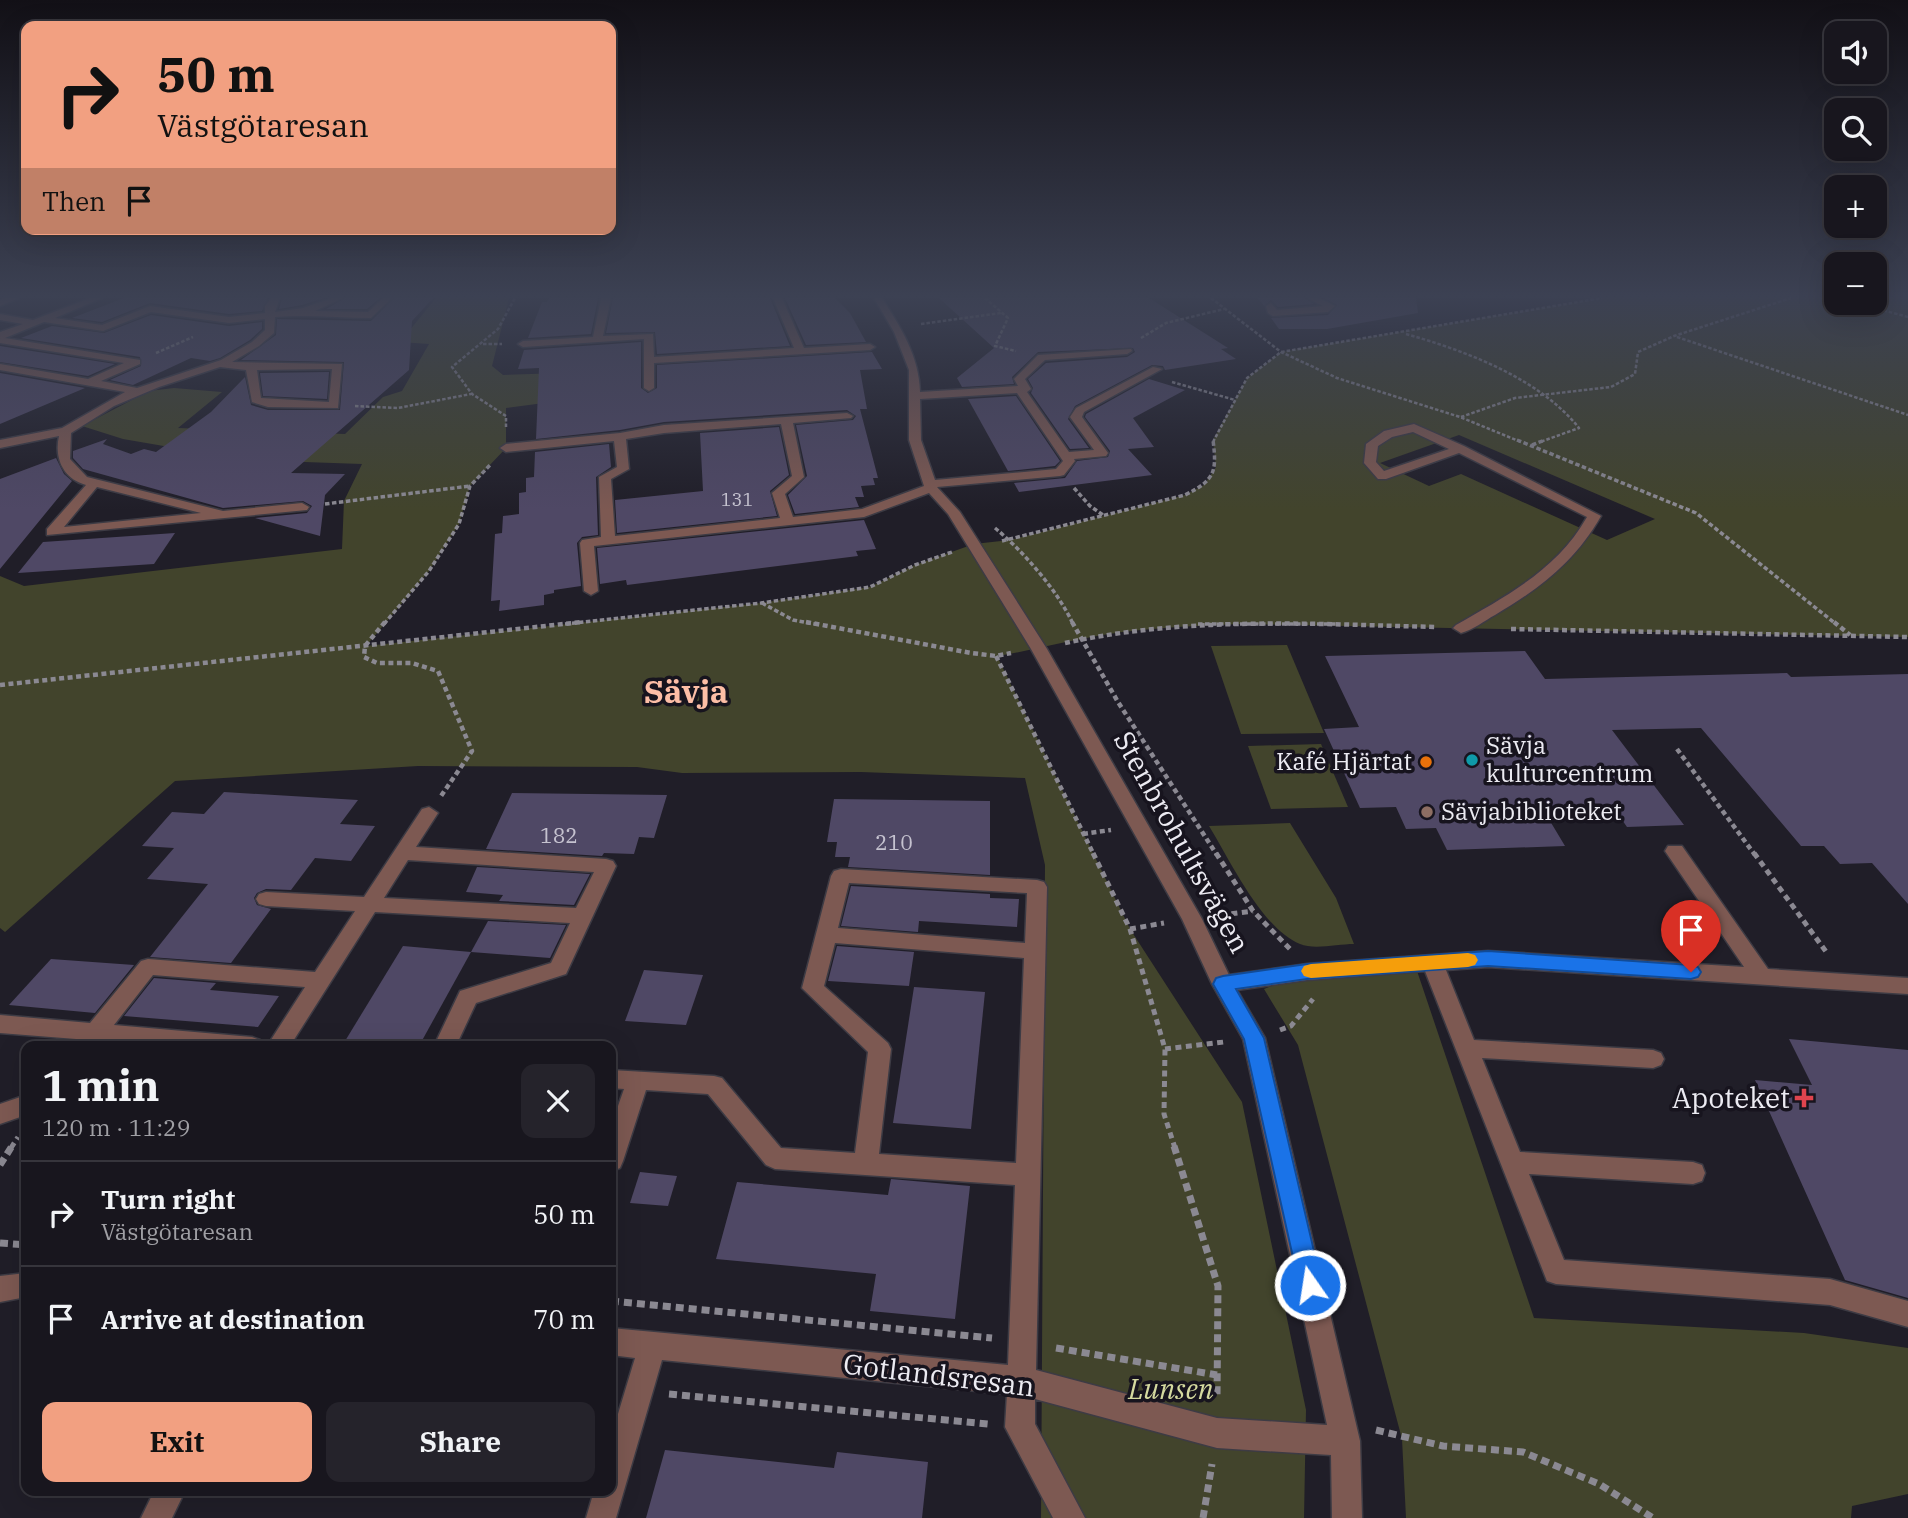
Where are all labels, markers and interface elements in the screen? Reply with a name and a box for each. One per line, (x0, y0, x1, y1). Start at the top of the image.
map controls (1824, 21, 1887, 315)
button: sound (1824, 21, 1887, 84)
text: 50 m (157, 42, 275, 105)
icon: right (42, 49, 133, 140)
button: search (1824, 98, 1887, 161)
text: Västgötaresan (157, 104, 369, 146)
button: + (1824, 175, 1887, 238)
icon: arrive (120, 182, 158, 220)
text: Then (42, 184, 106, 218)
button: − (1824, 252, 1887, 315)
house number: 131 (721, 488, 753, 511)
district label: Sävja (644, 670, 728, 712)
street label: Stenbrohultsvägen (1106, 724, 1259, 959)
place label: Sävja kulturcentrum (1486, 729, 1654, 789)
place label: Kafé Hjärtat (1276, 745, 1412, 777)
marker: Sävja kulturcentrum (1464, 752, 1480, 768)
marker: Kafé Hjärtat (1418, 754, 1434, 770)
place label: Sävjabiblioteket (1441, 795, 1622, 827)
marker: Sävjabiblioteket (1419, 804, 1435, 820)
house number: 182 (540, 821, 578, 849)
house number: 210 (875, 828, 913, 856)
pin (1661, 900, 1721, 972)
icon: arrive (1672, 911, 1710, 949)
text: 1 min (42, 1058, 160, 1113)
button: close (521, 1064, 595, 1138)
place label: Apoteket (1672, 1079, 1790, 1116)
marker: Apoteket (1796, 1090, 1812, 1106)
text: 120 m · 11:29 (42, 1112, 191, 1142)
text: Turn right (101, 1182, 235, 1216)
icon: right (42, 1195, 80, 1233)
text: 50 m (533, 1197, 595, 1231)
text: Västgötaresan (101, 1216, 253, 1246)
position arrow (1273, 1248, 1347, 1322)
icon: arrive (42, 1300, 80, 1338)
text: Arrive at destination (101, 1302, 365, 1336)
text: 70 m (533, 1302, 595, 1336)
street label: Gotlandsresan (841, 1344, 1037, 1405)
park label: Lunsen (1127, 1370, 1214, 1407)
button: Exit (42, 1402, 312, 1482)
button: Share (326, 1402, 595, 1482)

